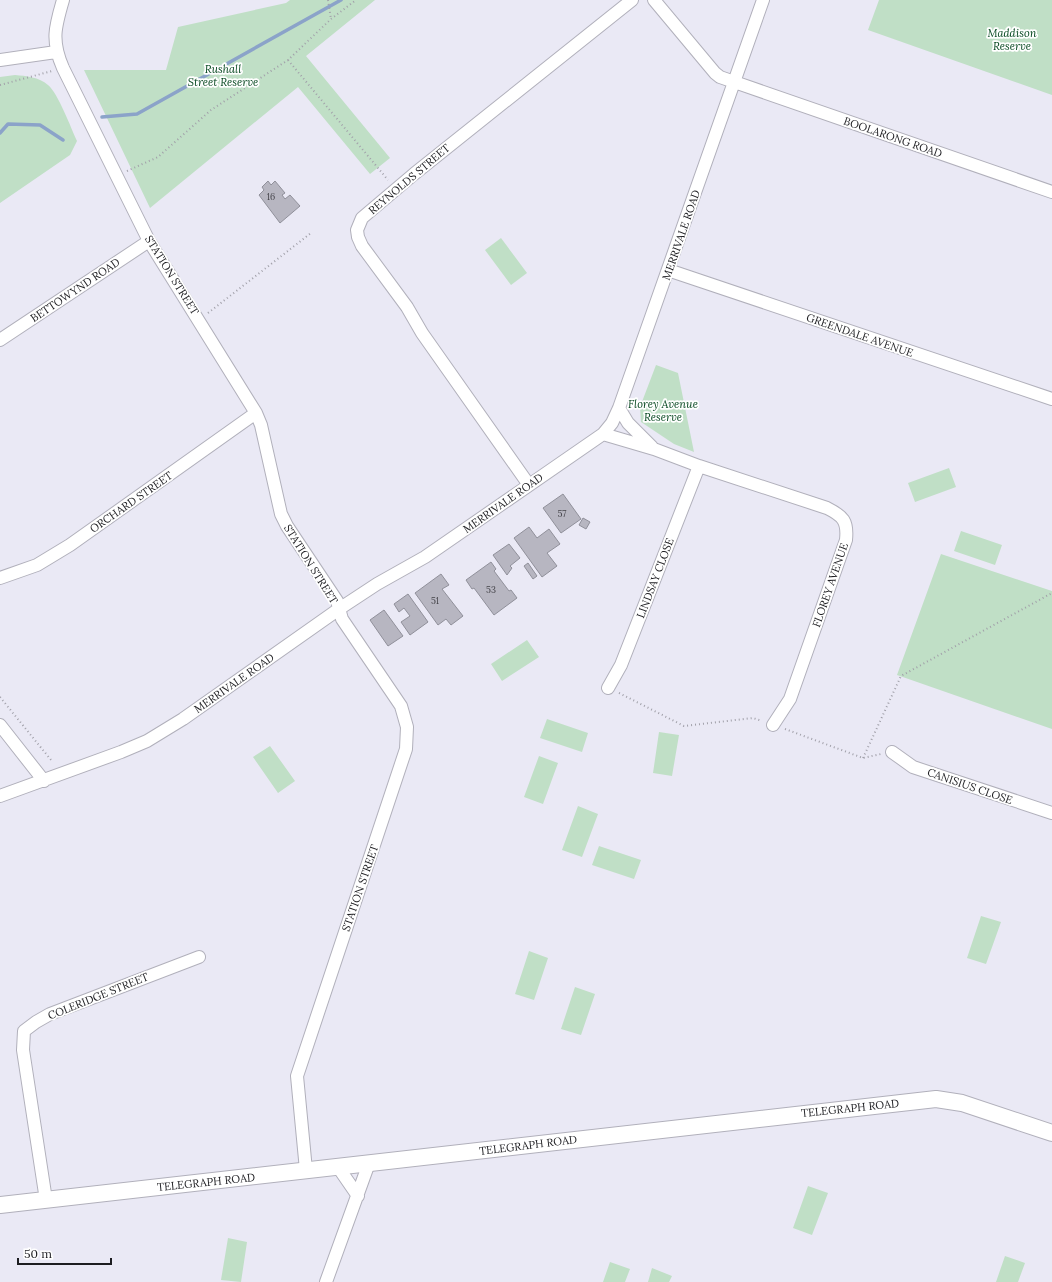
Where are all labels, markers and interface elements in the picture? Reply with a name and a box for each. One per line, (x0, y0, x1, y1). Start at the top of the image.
park label: Maddison Reserve (988, 26, 1037, 53)
park label: Rushall Street Reserve (188, 62, 258, 89)
street label: BOOLARONG ROAD (842, 114, 944, 160)
street label: REYNOLDS STREET (365, 141, 453, 217)
street label: MERRIVALE ROAD (659, 188, 703, 282)
house number: 16 (267, 191, 275, 202)
street label: STATION STREET (142, 233, 202, 317)
street label: BETTOWYND ROAD (28, 255, 122, 325)
street label: GREENDALE AVENUE (805, 310, 916, 360)
park label: Florey Avenue Reserve (628, 397, 698, 424)
street label: ORCHARD STREET (87, 468, 175, 536)
street label: MERRIVALE ROAD (460, 470, 546, 536)
house number: 57 (557, 508, 567, 519)
street label: STATION STREET (281, 522, 341, 606)
street label: LINDSAY CLOSE (633, 536, 677, 620)
street label: FLOREY AVENUE (809, 541, 851, 629)
house number: 53 (486, 584, 496, 595)
house number: 51 (431, 595, 439, 606)
street label: MERRIVALE ROAD (191, 650, 277, 716)
street label: CANISIUS CLOSE (925, 765, 1015, 807)
street label: STATION STREET (339, 843, 381, 933)
street label: COLERIDGE STREET (46, 969, 150, 1023)
street label: TELEGRAPH ROAD (800, 1096, 900, 1120)
street label: TELEGRAPH ROAD (478, 1132, 578, 1158)
street label: TELEGRAPH ROAD (156, 1170, 256, 1194)
scale bar (18, 1240, 111, 1266)
text: 50 m (24, 1246, 52, 1261)

